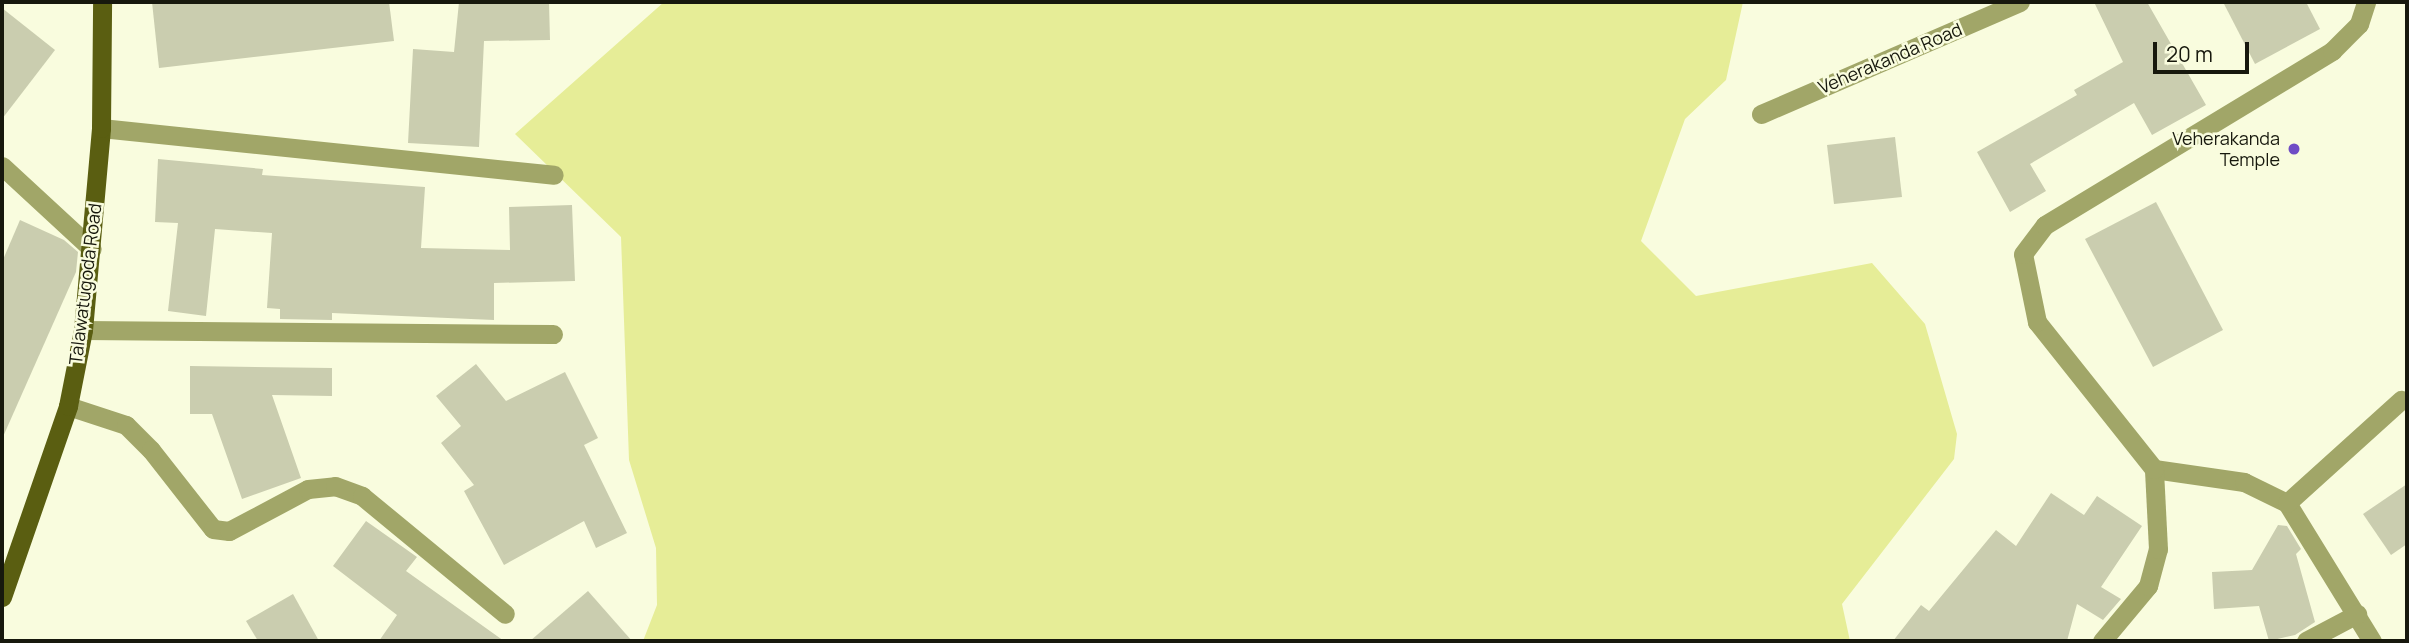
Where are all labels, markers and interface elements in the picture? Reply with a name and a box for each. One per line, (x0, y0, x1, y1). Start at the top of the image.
street label: Veherakanda Road (1815, 18, 1965, 98)
scale bar (2157, 28, 2253, 72)
text: 20 m (2166, 40, 2213, 68)
place label: Veherakanda Temple (2172, 128, 2280, 170)
marker: Veherakanda Temple (2286, 141, 2302, 157)
street label: Talawatugoda Road (64, 202, 106, 366)

